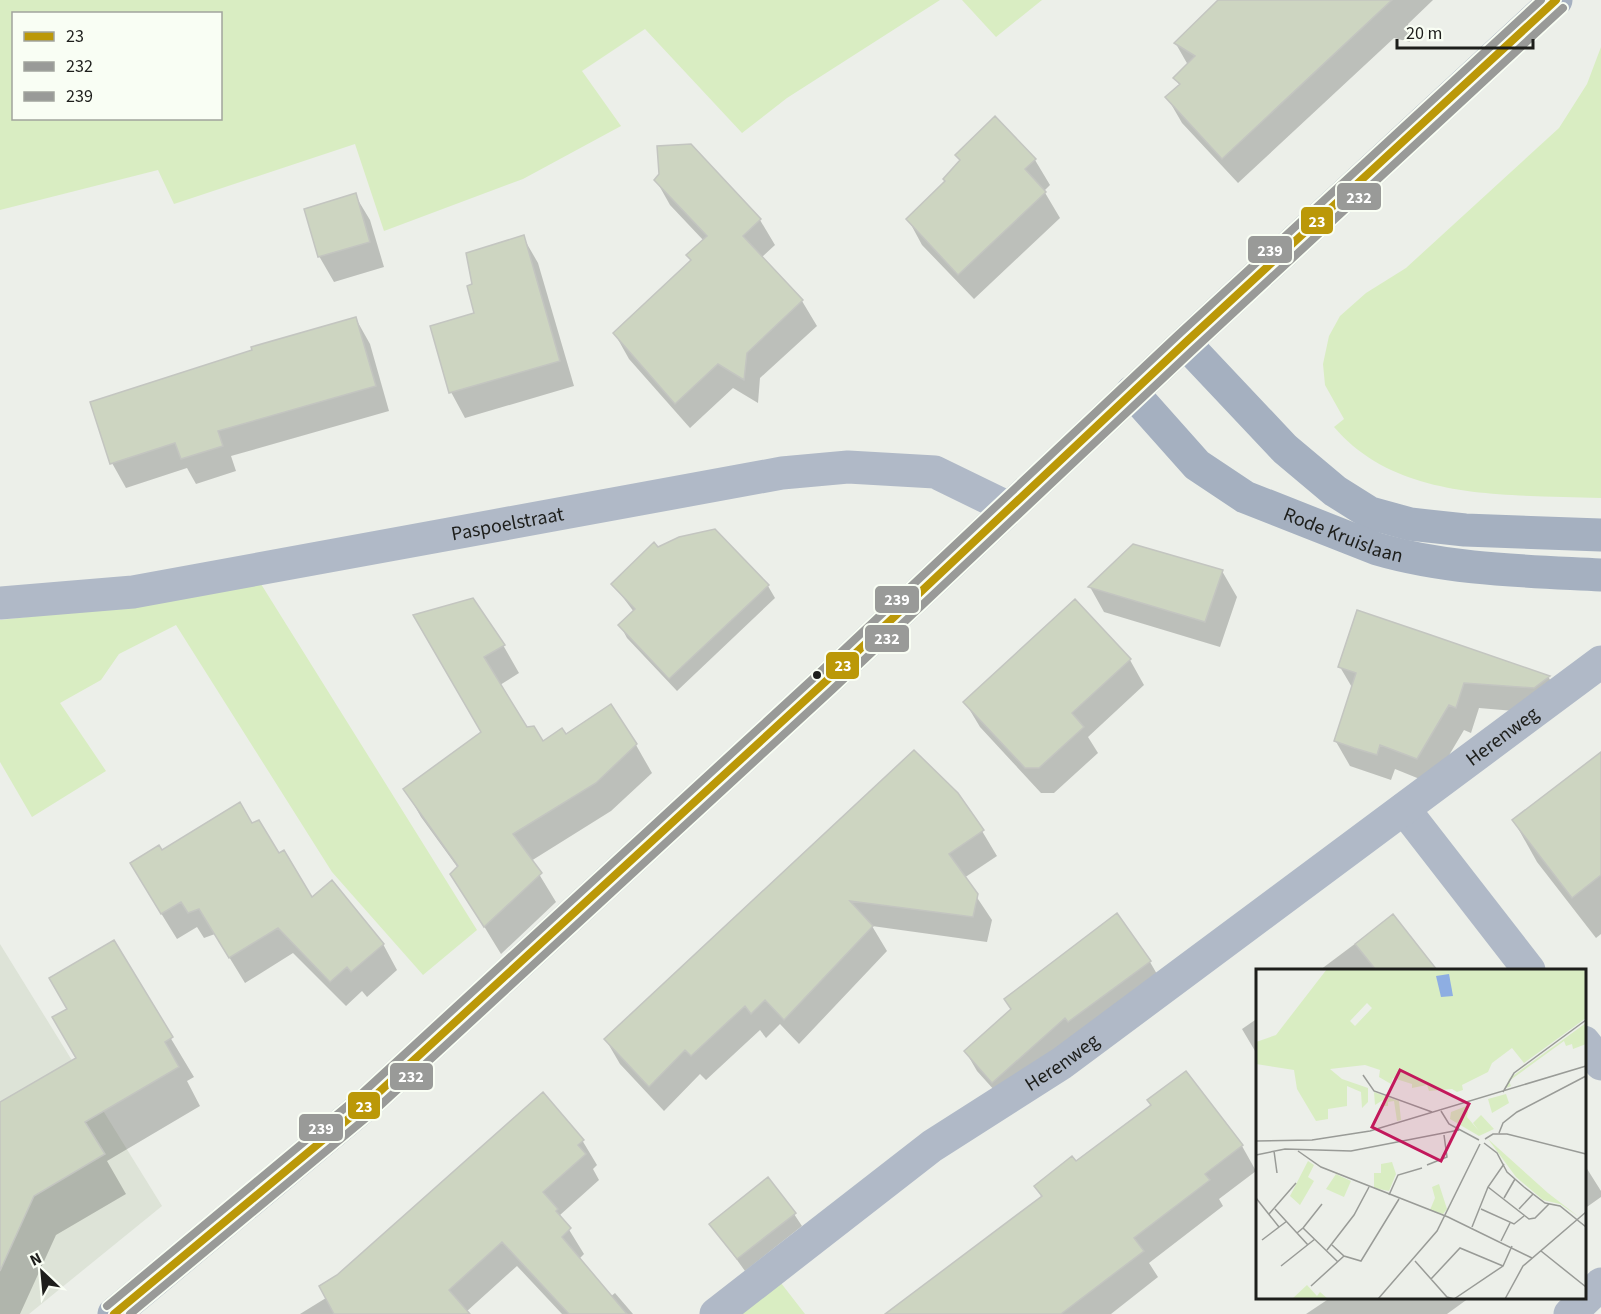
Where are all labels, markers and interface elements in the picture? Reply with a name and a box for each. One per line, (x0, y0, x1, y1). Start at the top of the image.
legend (12, 12, 222, 120)
scale bar (1397, 12, 1534, 50)
text: 20 m (1406, 21, 1442, 46)
text: 23 (66, 24, 84, 49)
text: 232 (66, 54, 93, 79)
text: 239 (66, 84, 93, 109)
line badge: 232 (1336, 182, 1382, 211)
text: 232 (1346, 187, 1372, 209)
line badge: 23 (1300, 206, 1334, 235)
text: 23 (1309, 211, 1325, 233)
line badge: 239 (1247, 235, 1293, 264)
text: 239 (1257, 240, 1283, 262)
street label: Paspoelstraat (449, 500, 566, 548)
street label: Rode Kruislaan (1279, 500, 1406, 570)
line badge: 239 (874, 585, 920, 614)
text: 239 (884, 589, 910, 611)
line badge: 232 (864, 624, 910, 653)
text: 232 (874, 628, 900, 650)
line badge: 23 (825, 651, 860, 680)
text: 23 (835, 655, 851, 677)
unlabelled marker (811, 669, 823, 681)
street label: Herenweg (1460, 700, 1545, 773)
inset map (1256, 969, 1586, 1299)
street label: Herenweg (1019, 1027, 1105, 1098)
line badge: 232 (389, 1062, 434, 1091)
text: 232 (398, 1066, 424, 1088)
line badge: 23 (347, 1091, 381, 1120)
text: 23 (356, 1096, 372, 1118)
line badge: 239 (298, 1113, 344, 1142)
text: 239 (308, 1118, 334, 1140)
north arrow (12, 1242, 72, 1302)
text: N (26, 1247, 45, 1272)

